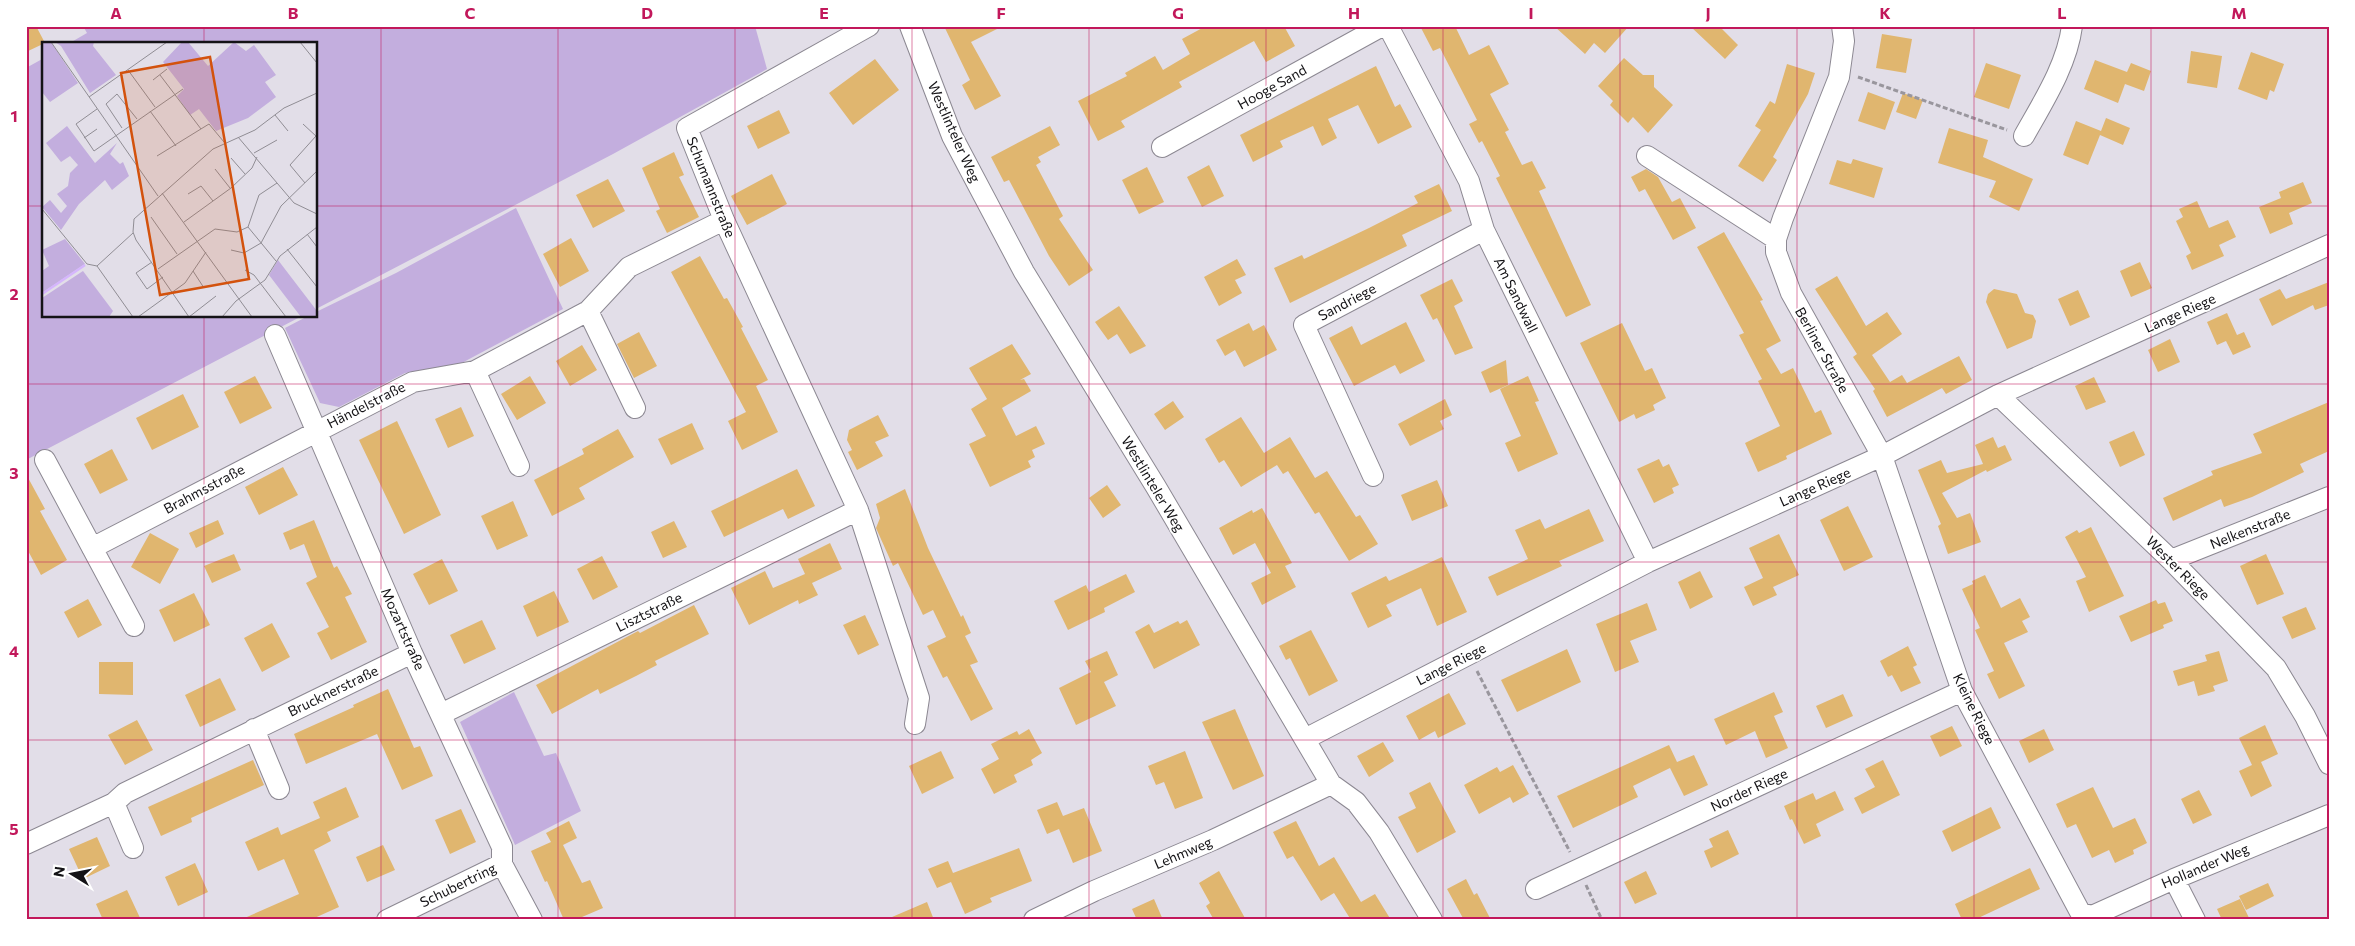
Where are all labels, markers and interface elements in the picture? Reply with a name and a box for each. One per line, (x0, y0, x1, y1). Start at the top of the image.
text: A (110, 3, 122, 22)
text: B (288, 3, 299, 22)
text: C (465, 3, 476, 22)
text: D (641, 3, 653, 22)
text: E (819, 3, 829, 22)
text: F (996, 3, 1006, 22)
text: G (1172, 3, 1184, 22)
text: H (1348, 3, 1360, 22)
text: I (1528, 3, 1534, 22)
text: J (1705, 3, 1711, 22)
text: K (1879, 3, 1891, 22)
text: L (2057, 3, 2067, 22)
text: M (2231, 3, 2247, 22)
inset map (42, 42, 318, 318)
street label: Hooge Sand (1234, 61, 1309, 113)
street label: Westlinteler Weg (925, 79, 984, 185)
text: 1 (10, 106, 18, 125)
street label: Schumannstraße (683, 134, 739, 240)
street label: Am Sandwall (1491, 254, 1542, 335)
street label: Sandriege (1315, 279, 1379, 324)
text: 2 (9, 284, 19, 303)
street label: Lange Riege (2142, 289, 2218, 336)
street label: Berliner Straße (1792, 304, 1853, 396)
street label: Händelstraße (324, 378, 408, 432)
street label: Westlinteler Weg (1118, 433, 1189, 535)
street label: Brahmsstraße (160, 460, 247, 517)
text: 3 (9, 463, 19, 482)
street label: Lange Riege (1777, 463, 1853, 510)
street label: Nelkenstraße (2207, 505, 2292, 552)
street label: Wester Riege (2143, 532, 2214, 603)
street label: Mozartstraße (378, 585, 429, 672)
street label: Lisztstraße (613, 588, 685, 635)
street label: Lange Riege (1413, 639, 1489, 688)
text: 4 (9, 641, 19, 660)
street label: Brucknerstraße (285, 661, 381, 720)
street label: Kleine Riege (1950, 670, 1999, 747)
street label: Norder Riege (1707, 764, 1790, 815)
text: 5 (9, 819, 19, 838)
street label: Lehmweg (1151, 833, 1215, 872)
street label: Hollander Weg (2159, 839, 2251, 892)
north arrow (48, 848, 98, 898)
street label: Schubertring (417, 859, 499, 910)
text: N (49, 865, 68, 878)

